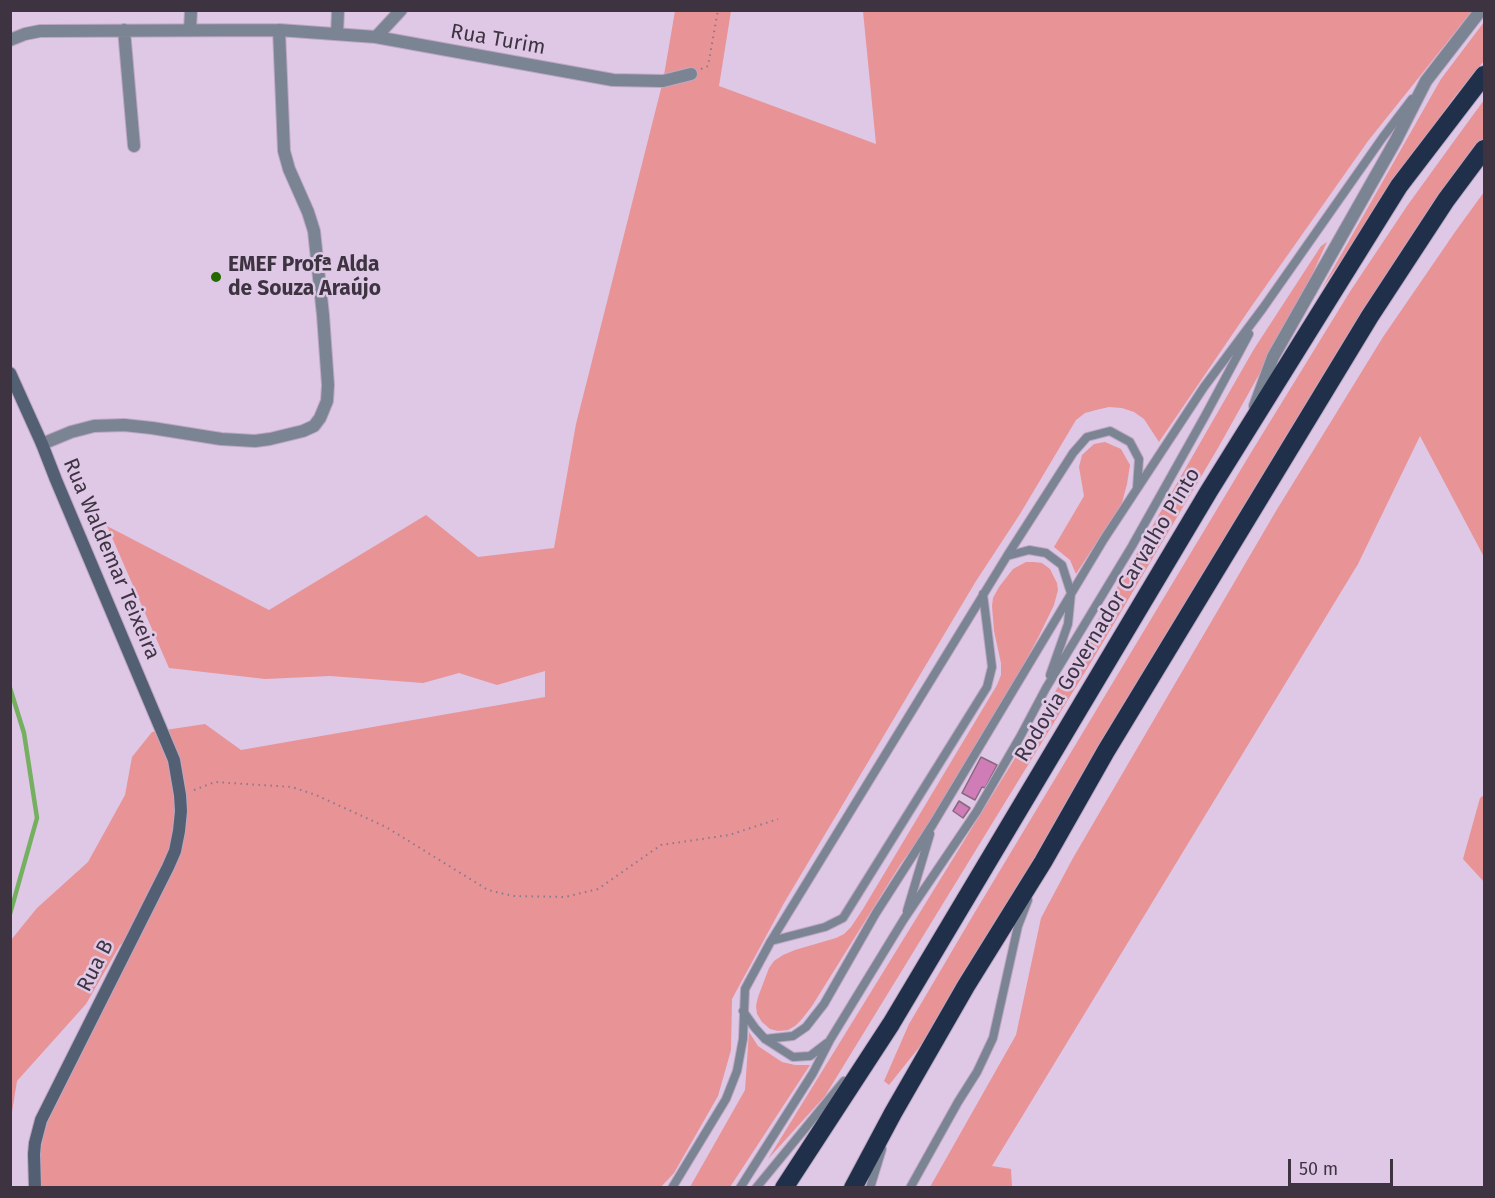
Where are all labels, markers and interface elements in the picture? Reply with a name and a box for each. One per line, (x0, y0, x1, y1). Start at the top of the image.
street label: Rua Turim (448, 19, 548, 61)
place label: EMEF Profª Alda de Souza Araújo (228, 252, 381, 302)
marker: EMEF Profª Alda de Souza Araújo (209, 270, 223, 284)
street label: Rua Waldemar Teixeira (57, 455, 165, 663)
street label: Rodovia Governador Carvalho Pinto (1010, 463, 1206, 767)
street label: Rua B (72, 936, 120, 996)
scale bar (1291, 1147, 1396, 1185)
text: 50 m (1299, 1158, 1338, 1180)

